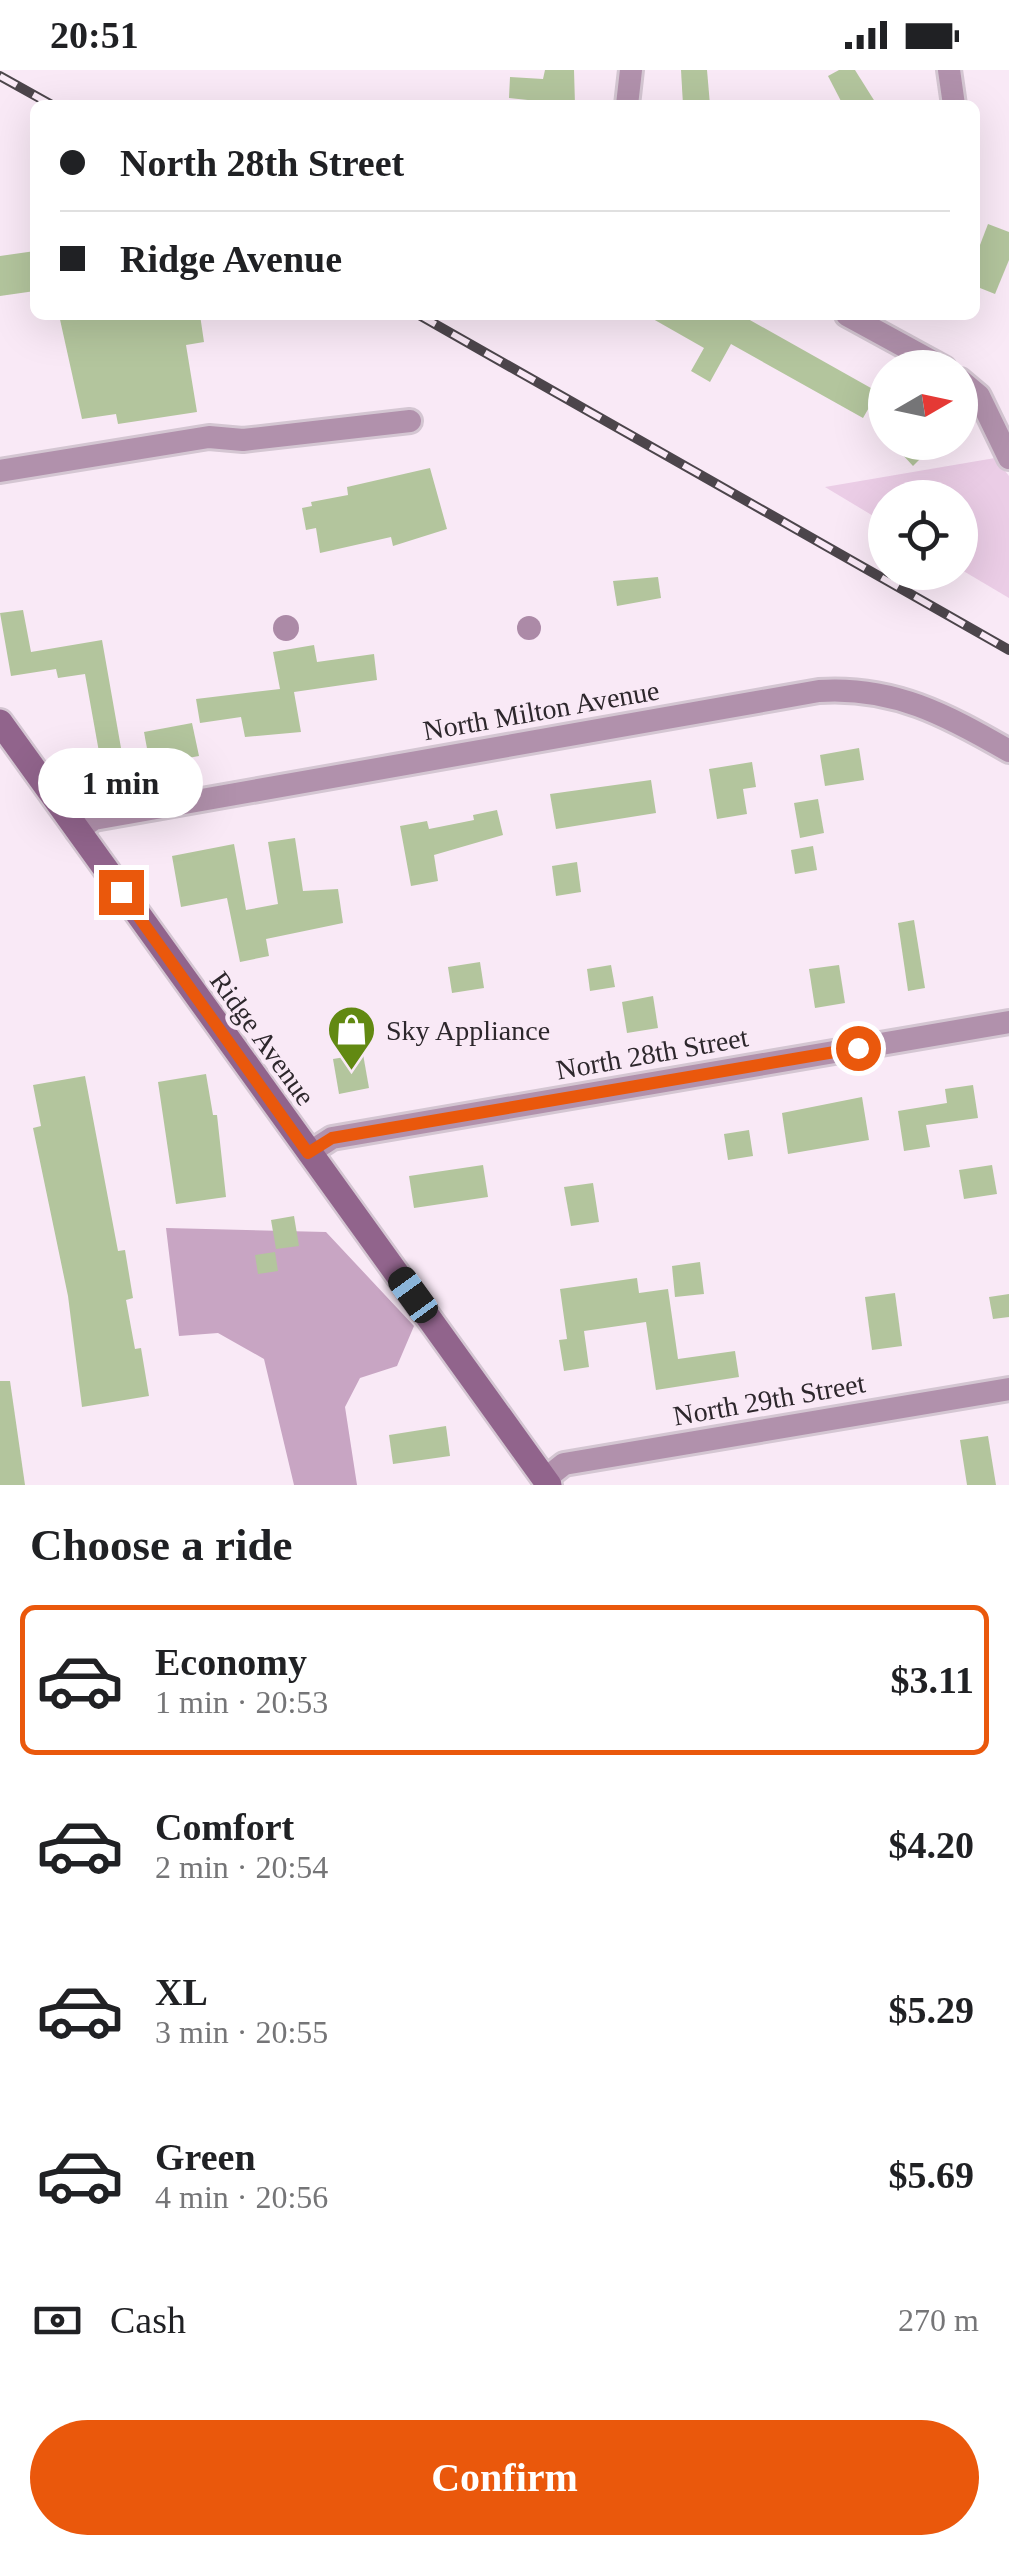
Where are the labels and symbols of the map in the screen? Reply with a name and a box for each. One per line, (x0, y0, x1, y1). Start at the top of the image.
north arrow (868, 350, 978, 460)
street label: North Milton Avenue (421, 674, 661, 747)
callout: 1 min (38, 747, 204, 817)
route end (99, 870, 144, 915)
street label: Ridge Avenue (204, 966, 321, 1111)
shop icon: Sky Appliance (325, 1004, 377, 1072)
place label: Sky Appliance (386, 1015, 550, 1046)
street label: North 28th Street (554, 1021, 751, 1086)
route start (836, 1026, 881, 1071)
car (383, 1262, 443, 1328)
street label: North 29th Street (671, 1367, 868, 1432)

